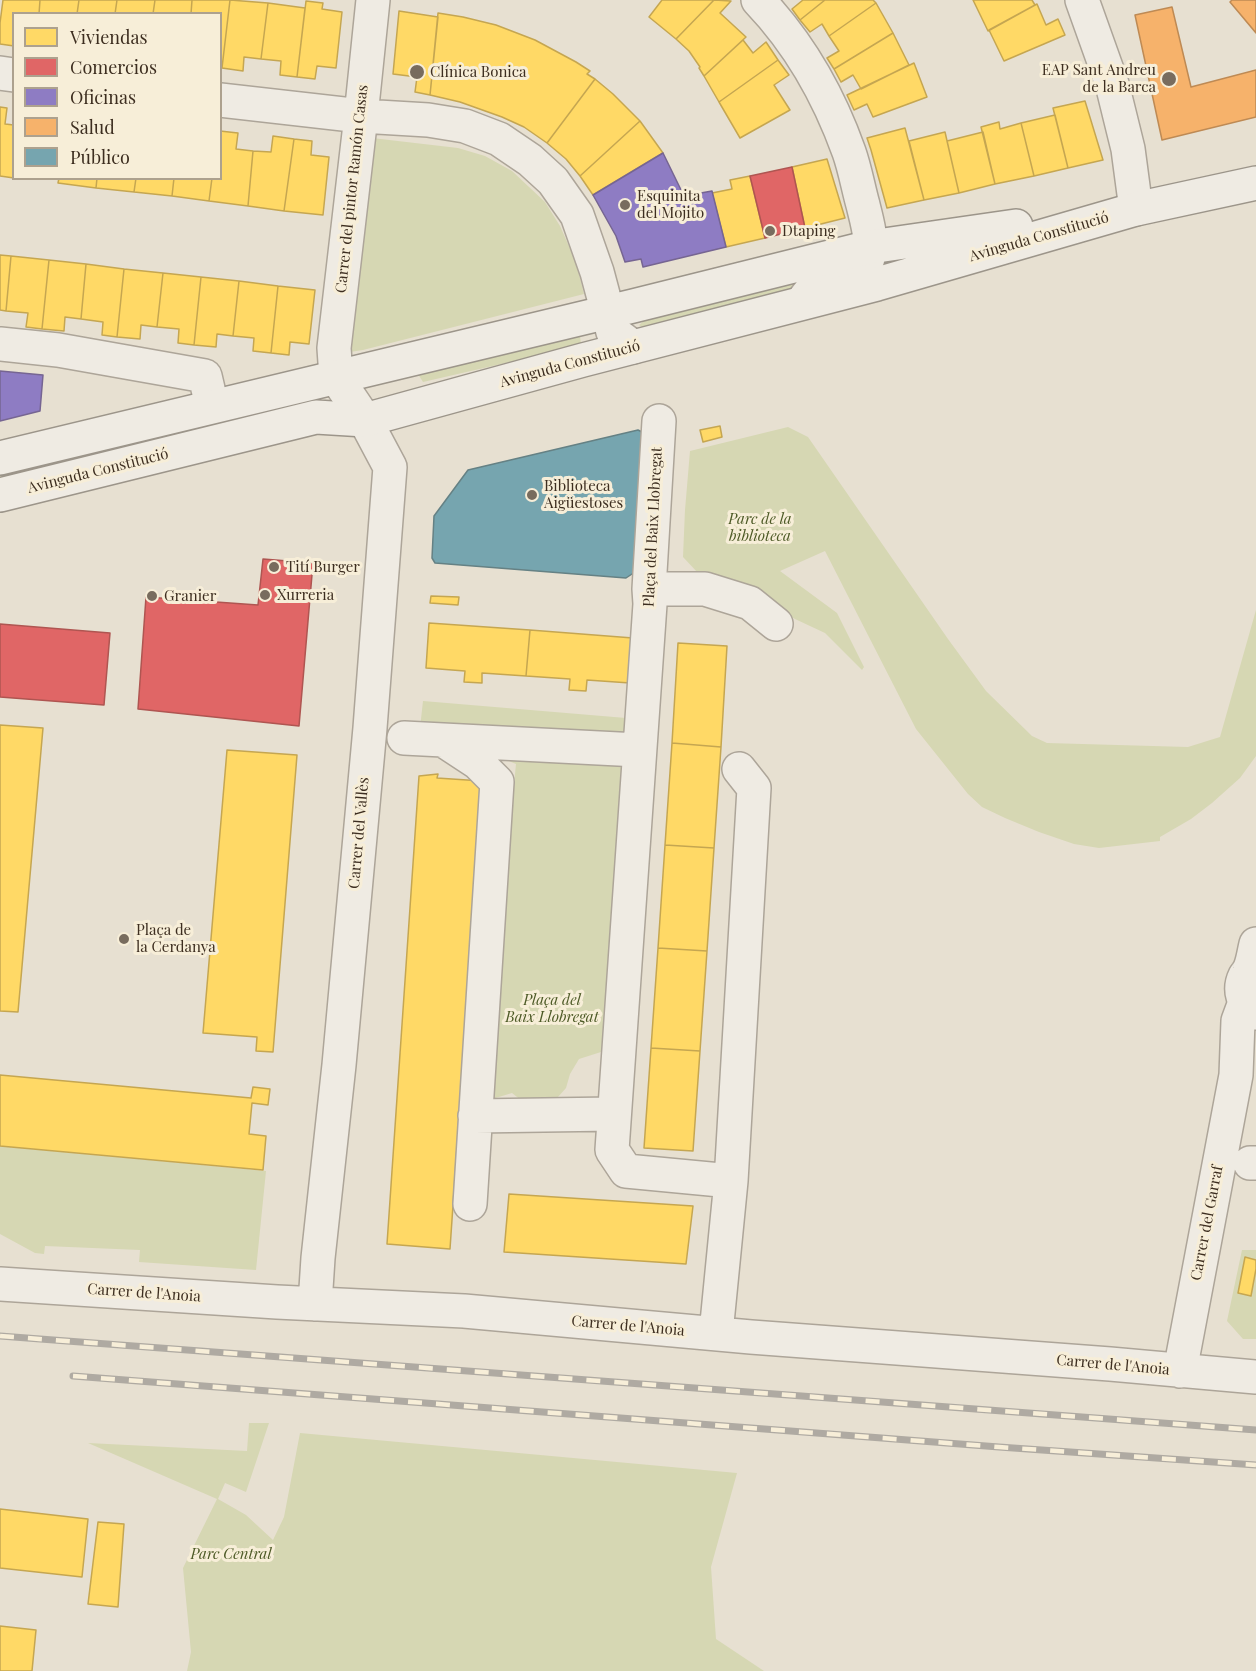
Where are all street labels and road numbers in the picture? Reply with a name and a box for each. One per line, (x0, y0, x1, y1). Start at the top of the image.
street label: Carrer del pintor Ramón Casas (332, 84, 372, 294)
street label: Avinguda Constitució (967, 208, 1111, 266)
street label: Avinguda Constitució (498, 337, 642, 391)
street label: Avinguda Constitució (26, 445, 170, 497)
street label: Plaça del Baix Llobregat (640, 447, 666, 607)
street label: Carrer del Vallès (345, 776, 373, 890)
street label: Carrer del Garraf (1187, 1164, 1227, 1282)
street label: Carrer de l'Anoia (87, 1280, 201, 1306)
street label: Carrer de l'Anoia (571, 1312, 685, 1340)
street label: Carrer de l'Anoia (1056, 1351, 1170, 1379)

